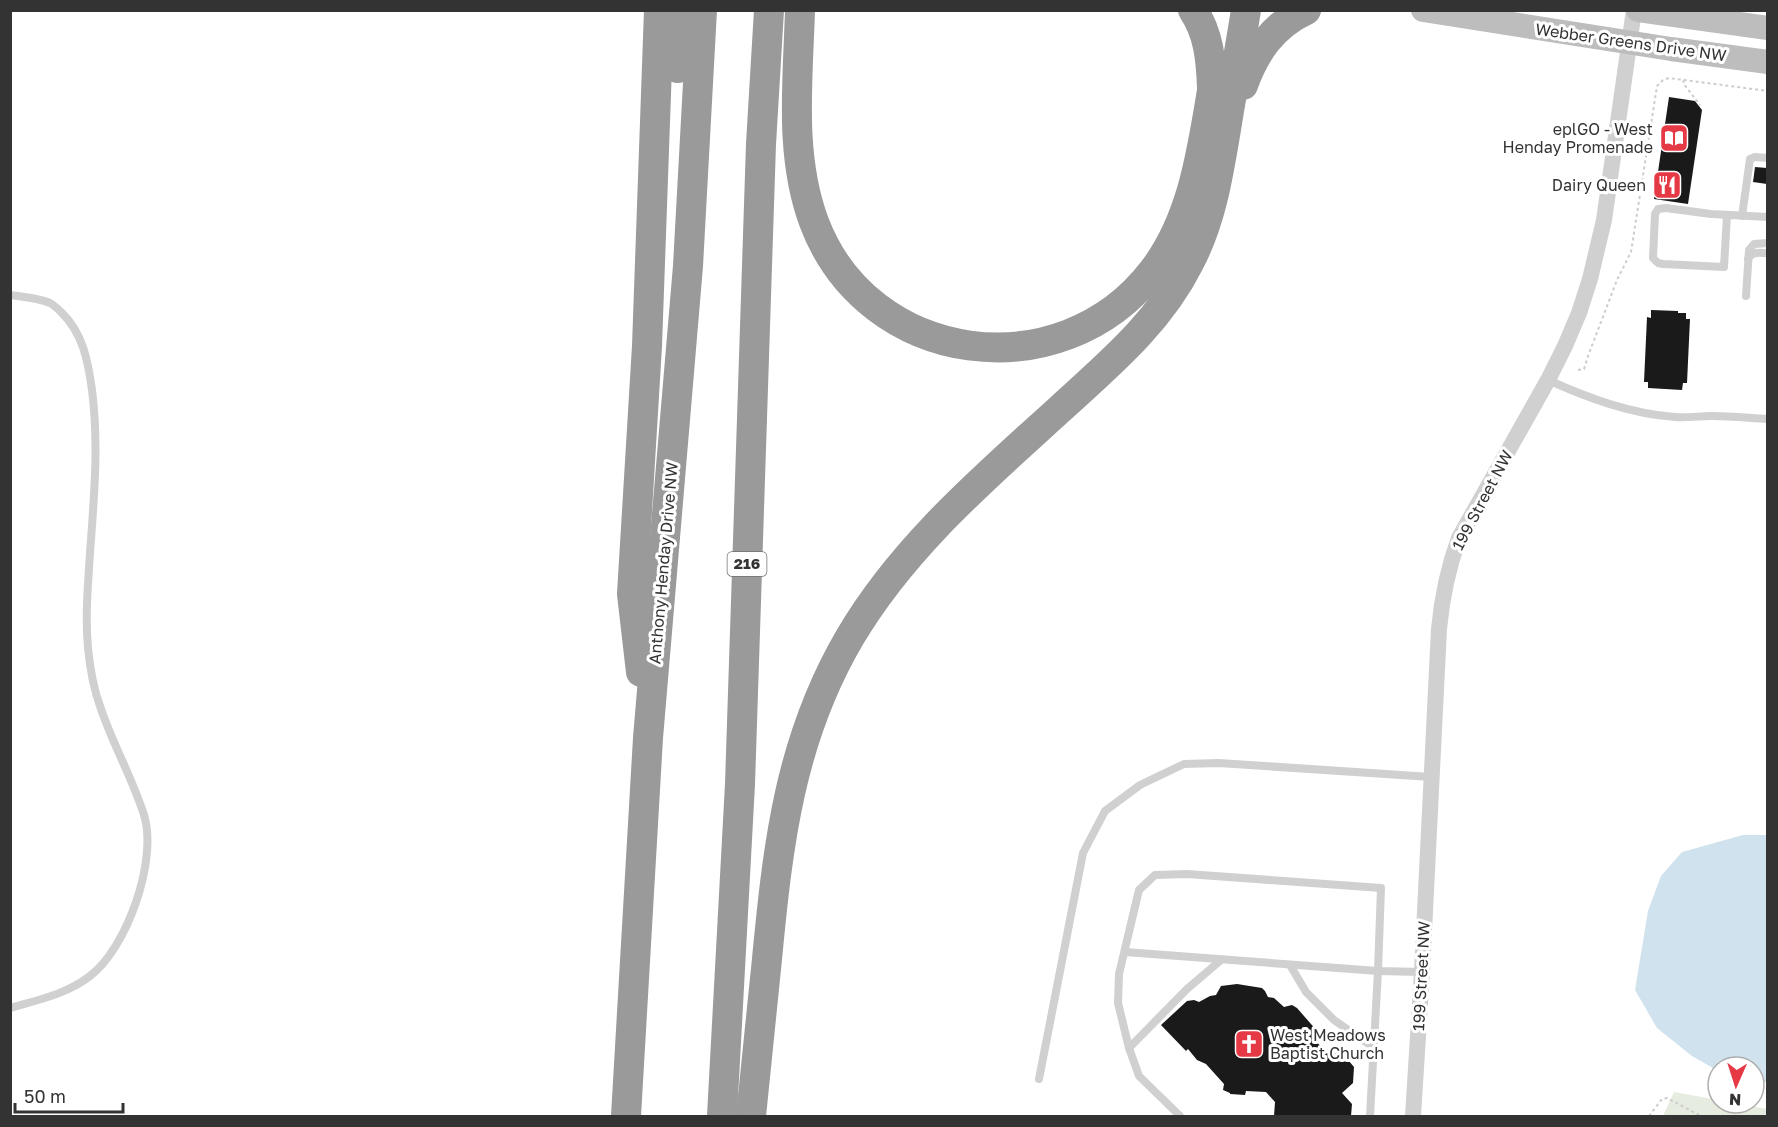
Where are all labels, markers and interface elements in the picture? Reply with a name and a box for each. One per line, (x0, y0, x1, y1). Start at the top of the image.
street label: Webber Greens Drive NW (1534, 19, 1728, 65)
place label: eplGO - West Henday Promenade (1503, 119, 1653, 157)
library icon: eplGO - West Henday Promenade (1658, 122, 1690, 154)
restaurant icon: Dairy Queen (1651, 169, 1683, 201)
place label: Dairy Queen (1552, 175, 1646, 195)
street label: 199 Street NW (1447, 447, 1517, 553)
street label: Anthony Henday Drive NW (644, 461, 682, 665)
road number: 216 (728, 552, 766, 576)
street label: 199 Street NW (1408, 921, 1434, 1031)
place label: West Meadows Baptist Church (1270, 1025, 1386, 1063)
church icon: West Meadows Baptist Church (1233, 1028, 1265, 1060)
north arrow (1706, 1055, 1766, 1115)
scale bar (15, 1076, 123, 1114)
text: 50 m (24, 1085, 66, 1107)
text: N (1729, 1090, 1742, 1110)

